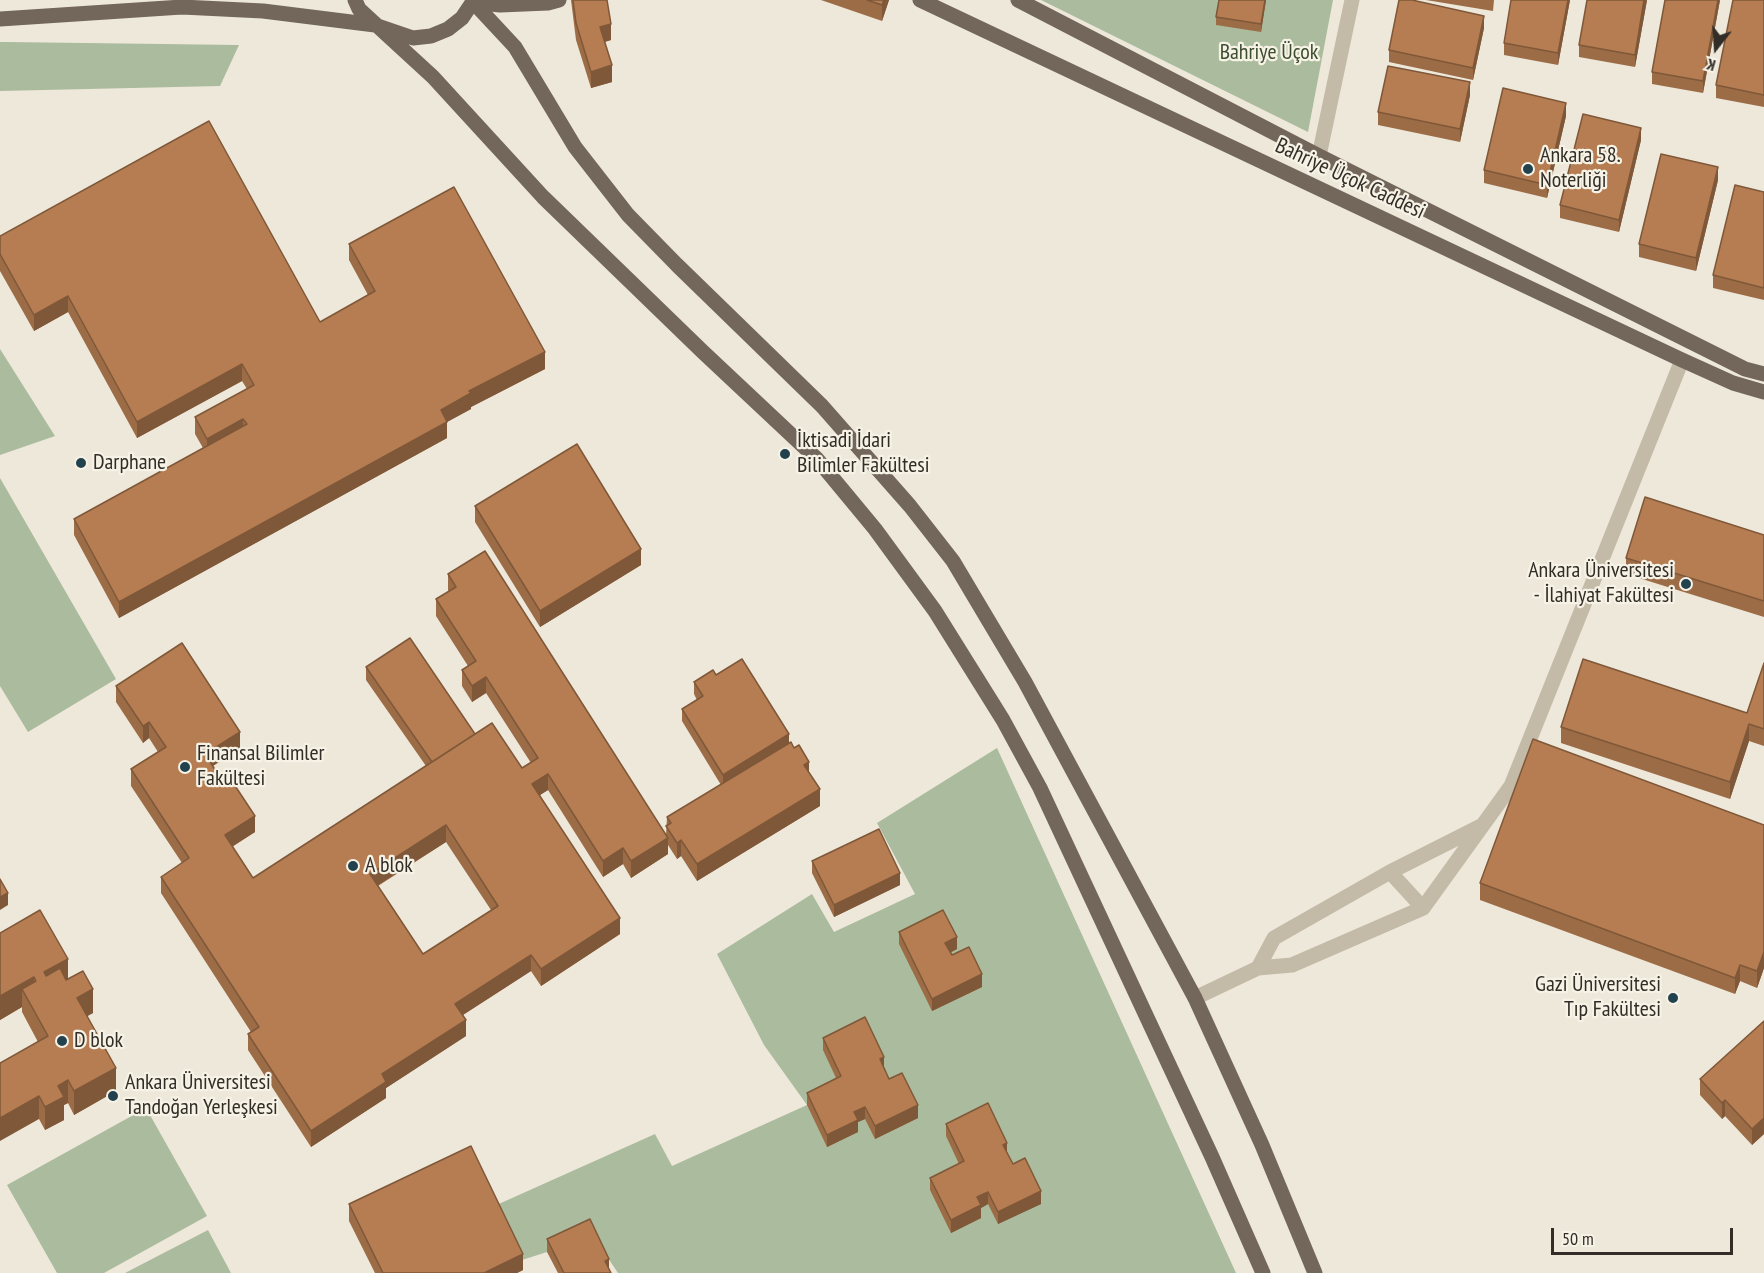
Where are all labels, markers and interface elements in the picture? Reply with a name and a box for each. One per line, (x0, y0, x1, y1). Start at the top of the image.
north arrow (1686, 18, 1746, 78)
park label: Bahriye Üçok (1220, 40, 1318, 66)
text: K (1704, 54, 1718, 76)
street label: Bahriye Üçok Caddesi (1271, 133, 1429, 225)
place label: Ankara 58. Noterliği (1540, 143, 1621, 194)
marker: Ankara 58. Noterliği (1521, 162, 1535, 176)
place label: İktisadi İdari Bilimler Fakültesi (797, 428, 930, 480)
marker: İktisadi İdari Bilimler Fakültesi (778, 447, 792, 461)
place label: Darphane (93, 450, 166, 476)
marker: Darphane (74, 456, 88, 470)
place label: Ankara Üniversitesi - İlahiyat Fakültesi (1528, 558, 1674, 610)
marker: Ankara Üniversitesi - İlahiyat Fakültesi (1679, 577, 1693, 591)
place label: Finansal Bilimler Fakültesi (197, 741, 325, 792)
marker: Finansal Bilimler Fakültesi (178, 760, 192, 774)
place label: A blok (365, 853, 413, 879)
marker: A blok (346, 859, 360, 873)
place label: Gazi Üniversitesi Tıp Fakültesi (1535, 972, 1661, 1023)
marker: Gazi Üniversitesi Tıp Fakültesi (1666, 991, 1680, 1005)
place label: D blok (74, 1028, 123, 1054)
marker: D blok (55, 1034, 69, 1048)
place label: Ankara Üniversitesi Tandoğan Yerleşkesi (125, 1070, 278, 1122)
marker: Ankara Üniversitesi Tandoğan Yerleşkesi (106, 1089, 120, 1103)
scale bar (1554, 1216, 1736, 1254)
text: 50 m (1562, 1227, 1594, 1250)

